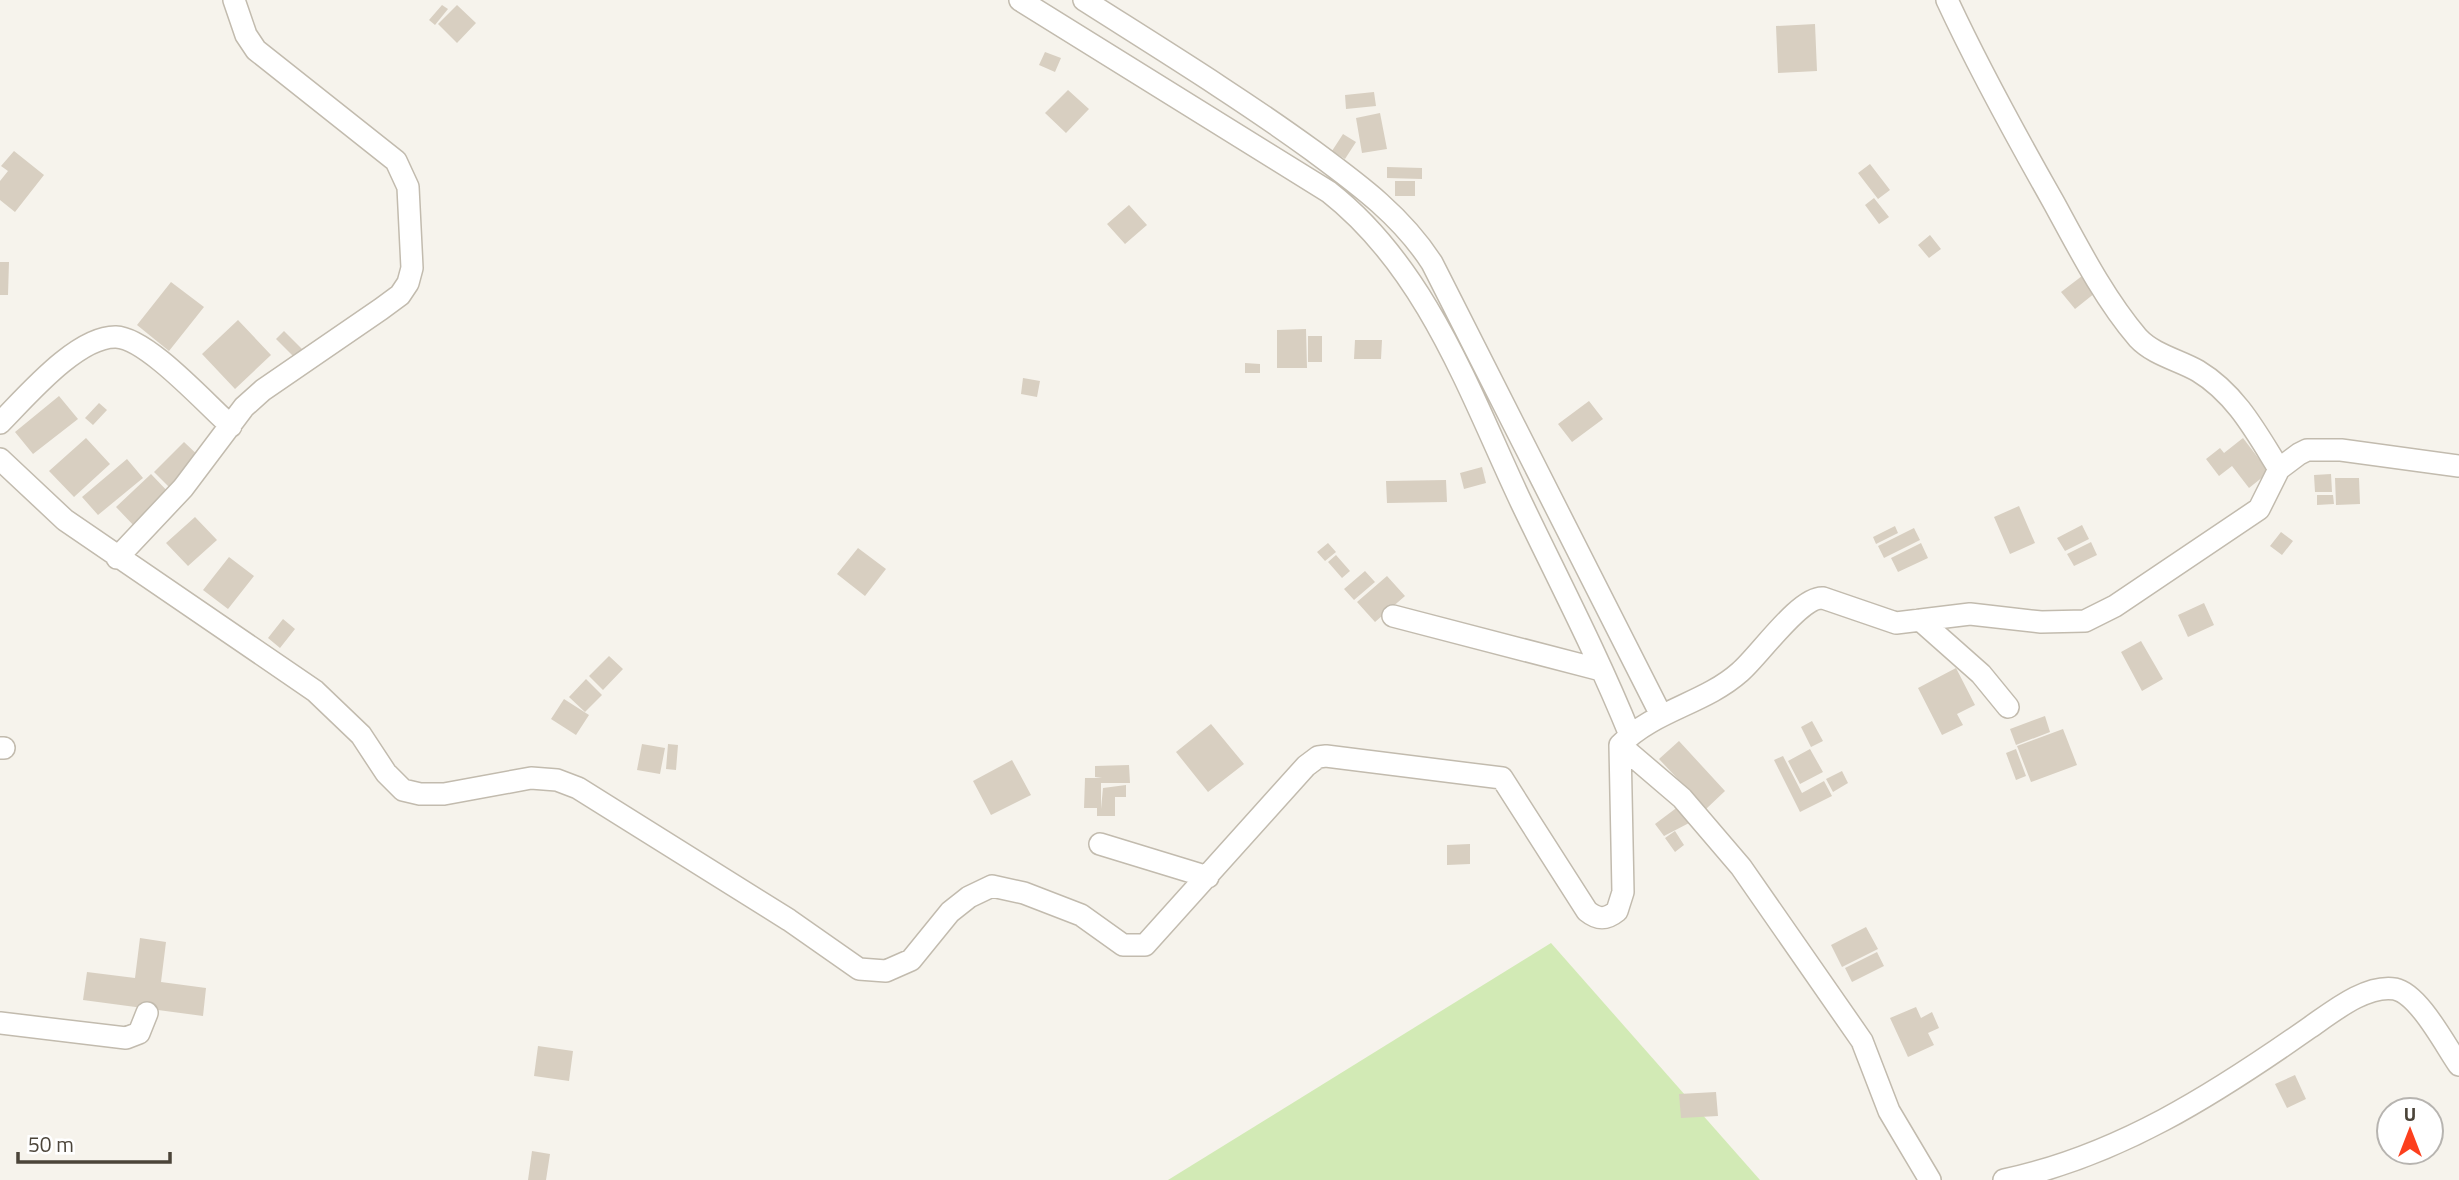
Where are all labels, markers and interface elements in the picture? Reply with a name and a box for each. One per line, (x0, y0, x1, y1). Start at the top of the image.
north arrow (2375, 1096, 2445, 1166)
text: U (2404, 1099, 2416, 1128)
scale bar (18, 1120, 170, 1164)
text: 50 m (28, 1128, 74, 1160)

